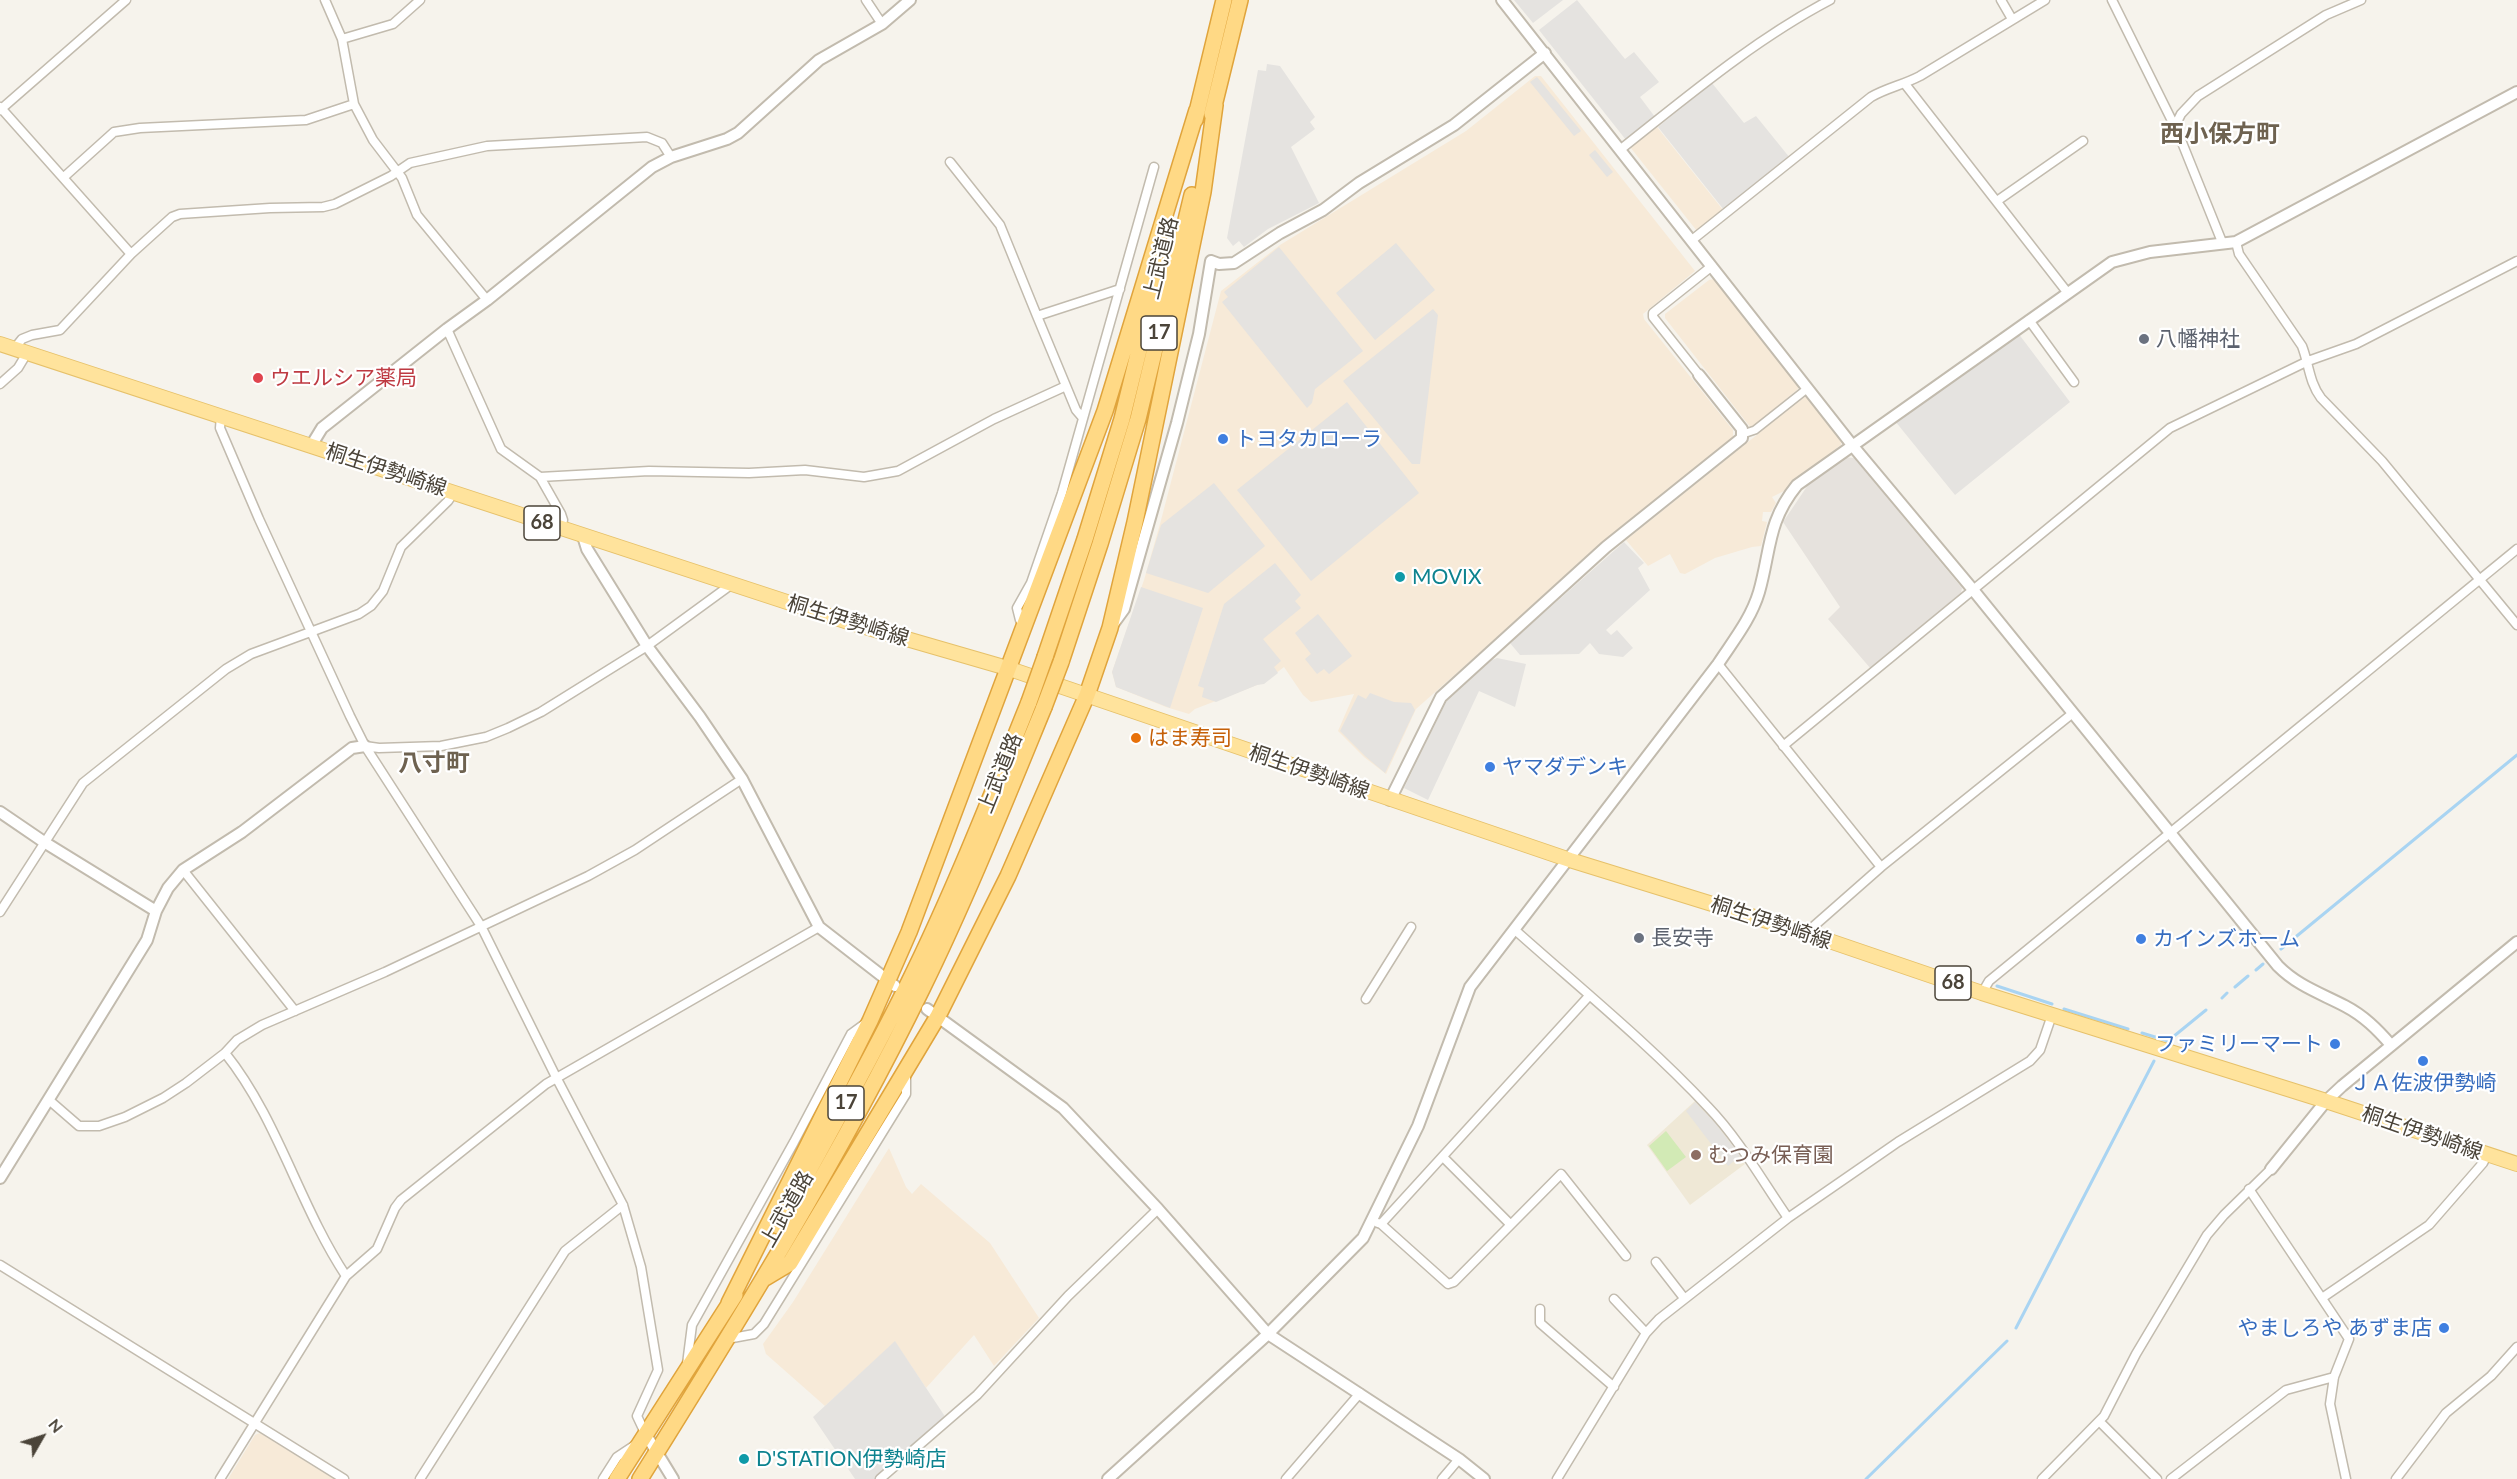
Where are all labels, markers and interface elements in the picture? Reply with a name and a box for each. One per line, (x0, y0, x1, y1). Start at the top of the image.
district label: 西小保方町 (2160, 120, 2280, 148)
street label: 上武道路 (1139, 214, 1183, 302)
road number: 17 (1141, 316, 1177, 350)
place label: 八幡神社 (2156, 326, 2240, 352)
marker: 八幡神社 (2137, 332, 2151, 346)
place label: ウエルシア薬局 (270, 365, 417, 391)
marker: ウエルシア薬局 (251, 371, 265, 385)
place label: トヨタカローラ (1235, 426, 1382, 452)
marker: トヨタカローラ (1216, 432, 1230, 446)
street label: 桐生伊勢崎線 (322, 439, 450, 501)
road number: 68 (524, 506, 560, 540)
place label: MOVIX (1412, 564, 1482, 590)
marker: MOVIX (1393, 570, 1407, 584)
street label: 桐生伊勢崎線 (784, 591, 912, 651)
place label: はま寿司 (1148, 725, 1232, 751)
street label: 上武道路 (973, 729, 1027, 817)
marker: はま寿司 (1129, 731, 1143, 745)
street label: 桐生伊勢崎線 (1245, 740, 1373, 804)
district label: 八寸町 (398, 749, 470, 777)
place label: ヤマダデンキ (1502, 754, 1628, 780)
marker: ヤマダデンキ (1483, 760, 1497, 774)
street label: 桐生伊勢崎線 (1707, 892, 1835, 954)
place label: 長安寺 (1651, 925, 1714, 951)
place label: カインズホーム (2153, 926, 2300, 952)
marker: 長安寺 (1632, 931, 1646, 945)
marker: カインズホーム (2134, 932, 2148, 946)
road number: 68 (1935, 966, 1971, 1000)
place label: ファミリーマート (2155, 1031, 2323, 1057)
marker: ファミリーマート (2328, 1037, 2342, 1051)
marker: ＪＡ佐波伊勢崎 (2416, 1054, 2430, 1068)
place label: ＪＡ佐波伊勢崎 (2350, 1070, 2496, 1096)
road number: 17 (828, 1086, 864, 1120)
street label: 桐生伊勢崎線 (2358, 1101, 2486, 1165)
place label: むつみ保育園 (1708, 1142, 1834, 1168)
marker: むつみ保育園 (1689, 1148, 1703, 1162)
street label: 上武道路 (755, 1166, 819, 1252)
place label: やましろや あずま店 (2238, 1315, 2432, 1341)
marker: やましろや あずま店 (2437, 1321, 2451, 1335)
north arrow (12, 1407, 72, 1467)
text: N (45, 1415, 68, 1436)
place label: D'STATION伊勢崎店 (756, 1446, 946, 1472)
marker: D'STATION伊勢崎店 (737, 1452, 751, 1466)

